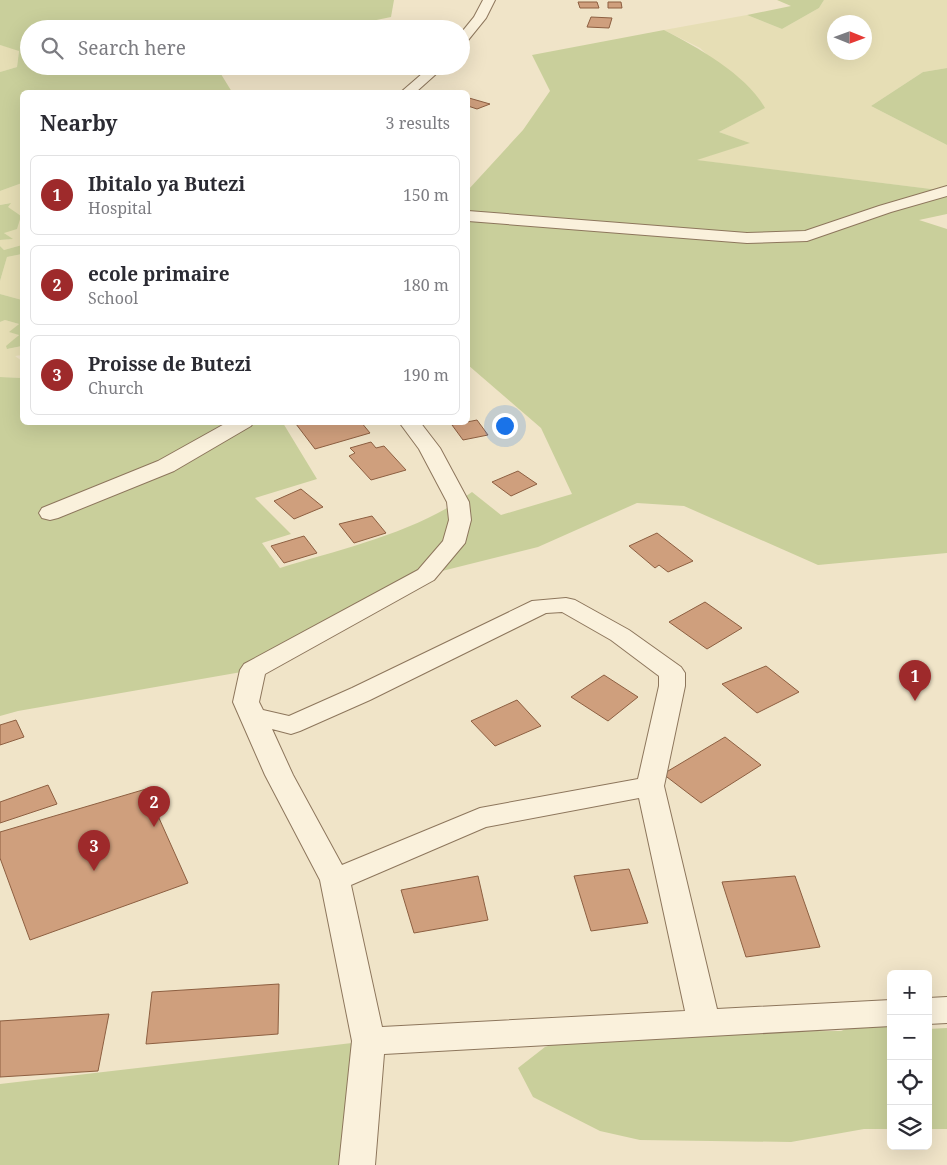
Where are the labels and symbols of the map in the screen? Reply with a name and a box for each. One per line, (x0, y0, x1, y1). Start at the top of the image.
north arrow (827, 15, 872, 60)
your location (492, 413, 518, 439)
pin: 1 (899, 660, 931, 701)
pin: 2 (138, 786, 170, 827)
pin: 3 (78, 830, 110, 871)

